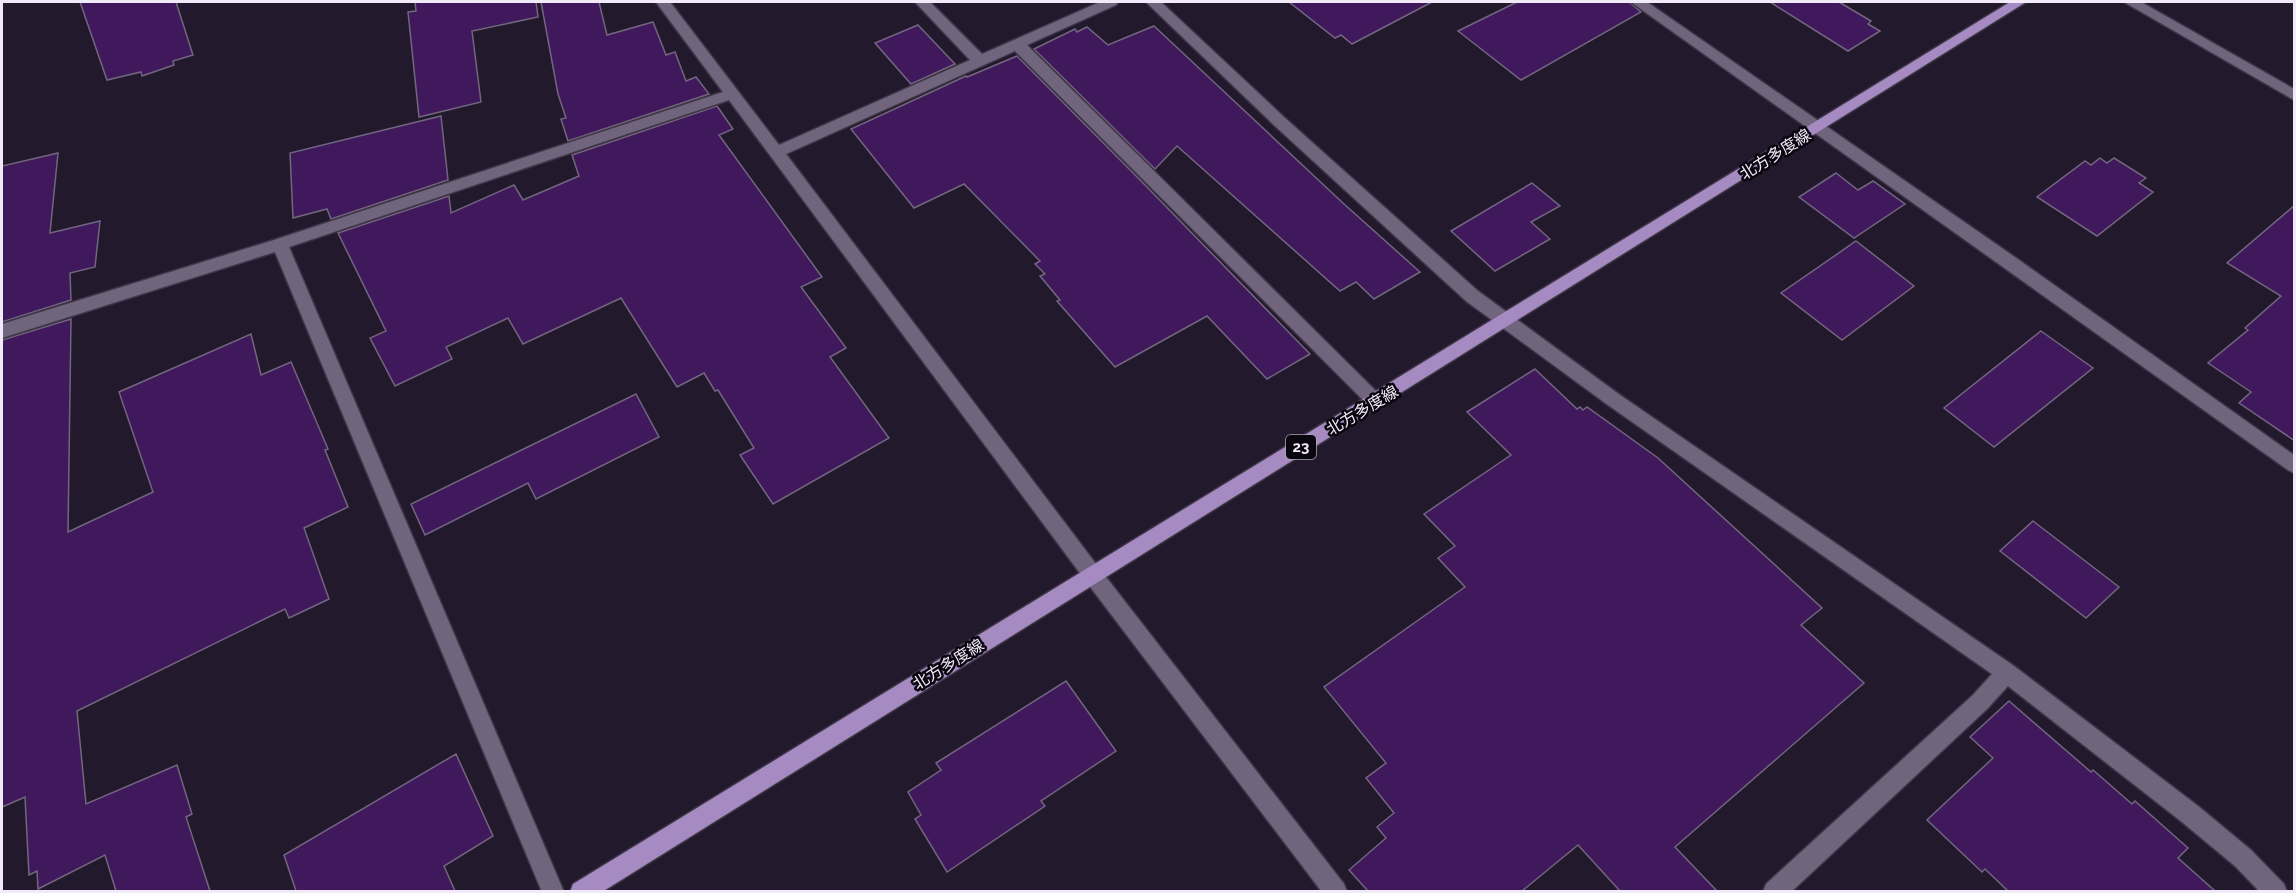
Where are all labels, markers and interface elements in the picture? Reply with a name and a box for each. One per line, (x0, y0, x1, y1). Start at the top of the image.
street label: 北方多度線 (1736, 125, 1814, 184)
street label: 北方多度線 (1323, 382, 1401, 439)
road number: 23 (1286, 435, 1316, 459)
street label: 北方多度線 (909, 635, 987, 694)

